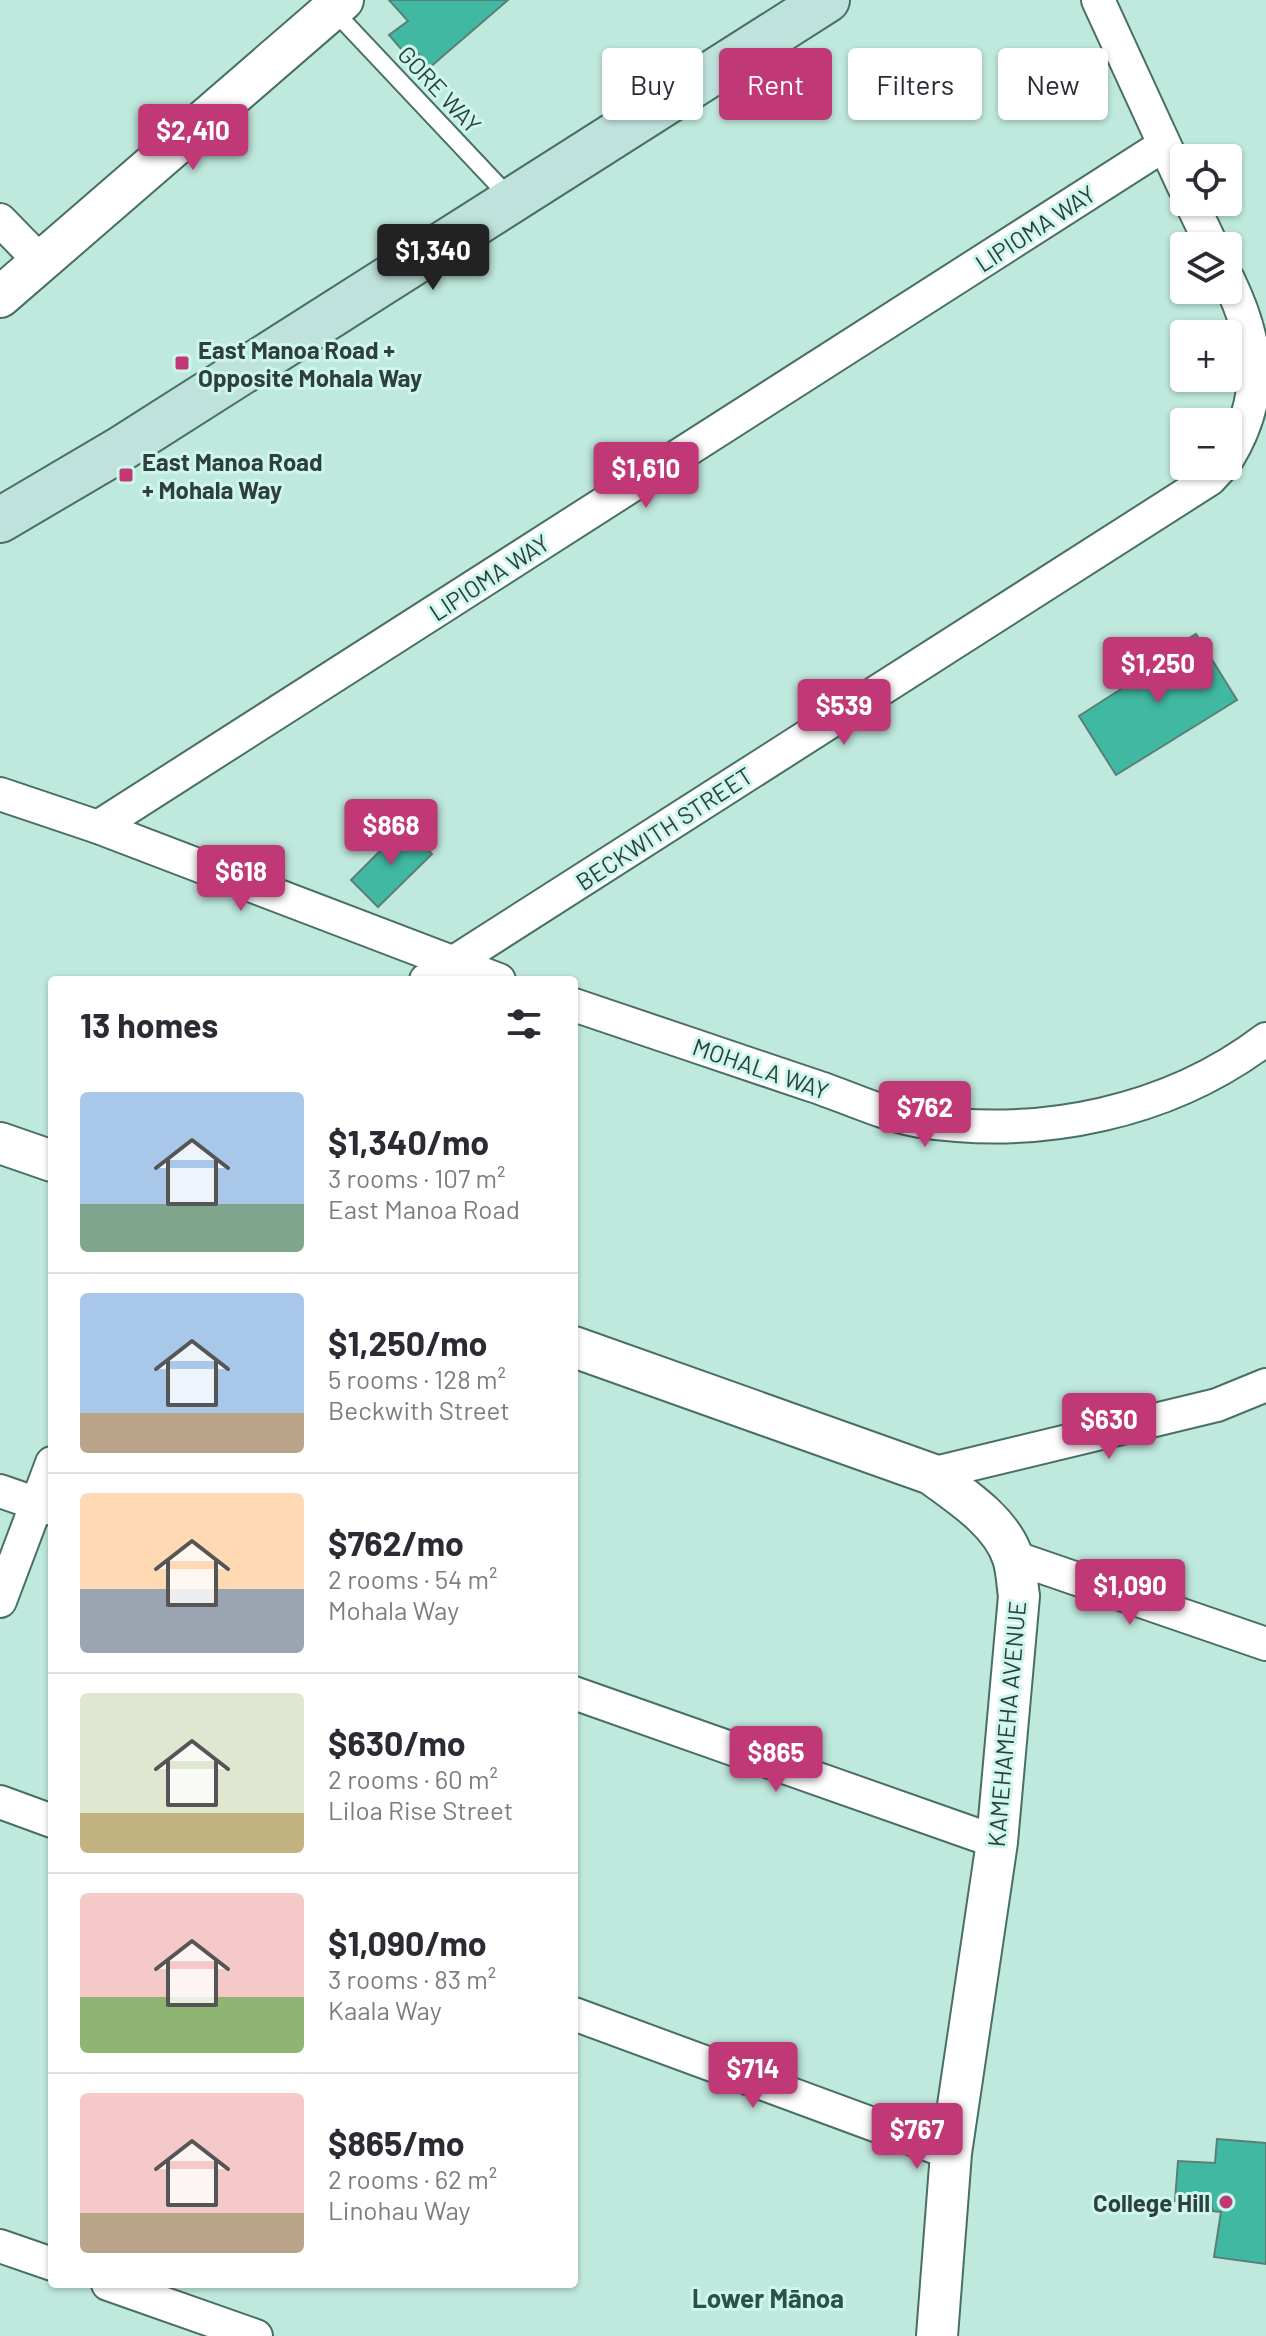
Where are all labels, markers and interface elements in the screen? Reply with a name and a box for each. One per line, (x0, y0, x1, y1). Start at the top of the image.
street label: GORE WAY (392, 39, 488, 139)
chip: Buy (602, 48, 703, 120)
chip: Rent (719, 48, 832, 120)
chip: Filters (848, 48, 982, 120)
chip: New (998, 48, 1108, 120)
pin: $2,410 (128, 104, 258, 172)
text: $2,410 (156, 114, 230, 145)
map controls (1170, 144, 1242, 480)
button: locate (1170, 144, 1242, 216)
street label: LIPIOMA WAY (970, 179, 1100, 277)
pin: $1,340 (368, 224, 498, 292)
button: layers (1170, 232, 1242, 304)
text: $1,340 (395, 234, 471, 265)
button: + (1170, 320, 1242, 392)
place label: East Manoa Road + Opposite Mohala Way (198, 335, 422, 392)
marker: East Manoa Road + Opposite Mohala Way (173, 354, 191, 372)
button: − (1170, 408, 1242, 480)
pin: $1,610 (581, 442, 711, 510)
place label: East Manoa Road + Mohala Way (142, 447, 323, 504)
text: $1,610 (612, 452, 680, 483)
marker: East Manoa Road + Mohala Way (117, 466, 135, 484)
street label: LIPIOMA WAY (424, 528, 554, 626)
pin: $1,250 (1093, 637, 1223, 705)
text: $1,250 (1121, 647, 1195, 678)
pin: $539 (797, 679, 891, 747)
text: $539 (816, 689, 872, 720)
street label: BECKWITH STREET (570, 760, 758, 896)
pin: $868 (344, 799, 438, 867)
text: $868 (363, 809, 419, 840)
pin: $618 (194, 845, 288, 913)
text: $618 (215, 855, 267, 886)
icon: filters (502, 1002, 546, 1046)
text: 13 homes (80, 1004, 218, 1045)
street label: MOHALA WAY (689, 1031, 833, 1105)
pin: $762 (878, 1081, 972, 1149)
text: $762 (897, 1091, 953, 1122)
text: $1,340/mo (328, 1121, 489, 1162)
icon: home (144, 1124, 240, 1220)
text: 3 rooms · 107 m² (328, 1162, 505, 1193)
text: East Manoa Road (328, 1193, 520, 1224)
text: $1,250/mo (328, 1322, 488, 1363)
icon: home (144, 1325, 240, 1421)
text: 5 rooms · 128 m² (328, 1363, 506, 1394)
pin: $630 (1062, 1393, 1156, 1461)
text: Beckwith Street (328, 1394, 510, 1425)
text: $630 (1080, 1403, 1138, 1434)
text: $762/mo (328, 1522, 464, 1563)
icon: home (144, 1525, 240, 1621)
pin: $1,090 (1065, 1559, 1195, 1627)
text: 2 rooms · 54 m² (328, 1563, 498, 1594)
text: $1,090 (1093, 1569, 1167, 1600)
text: Mohala Way (328, 1594, 459, 1625)
street label: KAMEHAMEHA AVENUE (981, 1600, 1031, 1848)
text: $630/mo (328, 1722, 466, 1763)
icon: home (144, 1725, 240, 1821)
pin: $865 (729, 1726, 823, 1794)
text: $865 (748, 1736, 804, 1767)
text: 2 rooms · 60 m² (328, 1763, 498, 1794)
text: Liloa Rise Street (328, 1794, 513, 1825)
text: $1,090/mo (328, 1922, 487, 1963)
icon: home (144, 1925, 240, 2021)
text: 3 rooms · 83 m² (328, 1963, 496, 1994)
text: Kaala Way (328, 1994, 442, 2025)
pin: $714 (706, 2042, 800, 2110)
text: $714 (727, 2052, 779, 2083)
pin: $767 (870, 2103, 964, 2171)
text: $767 (890, 2113, 944, 2144)
text: $865/mo (328, 2122, 465, 2163)
icon: home (144, 2125, 240, 2221)
text: 2 rooms · 62 m² (328, 2163, 497, 2194)
place label: College Hill (1093, 2188, 1210, 2217)
marker: College Hill (1217, 2193, 1235, 2211)
text: Linohau Way (328, 2194, 471, 2225)
district label: Lower Mānoa (692, 2282, 844, 2313)

